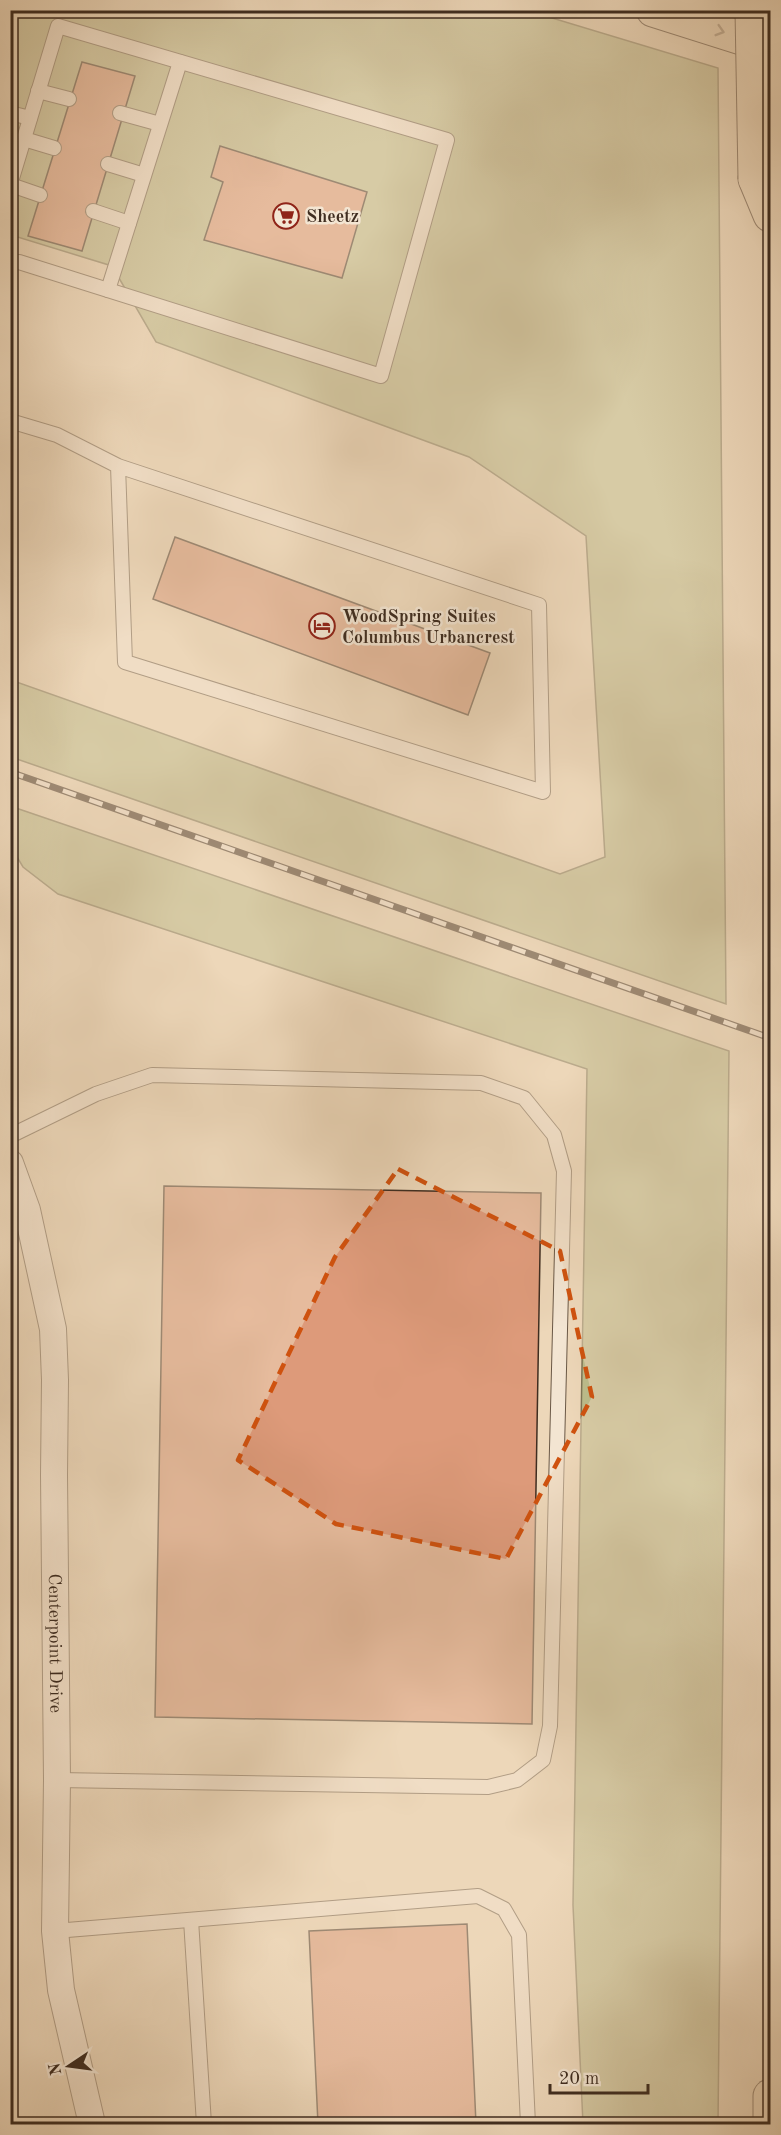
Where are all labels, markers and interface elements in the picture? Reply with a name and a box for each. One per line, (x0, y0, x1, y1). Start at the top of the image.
one-way arrow (714, 24, 725, 37)
supermarket icon: Sheetz (271, 201, 301, 231)
place label: Sheetz (306, 208, 359, 226)
place label: WoodSpring Suites Columbus Urbancrest (342, 608, 515, 647)
hotel icon: WoodSpring Suites Columbus Urbancrest (307, 611, 337, 641)
street label: Centerpoint Drive (45, 1573, 64, 1713)
north arrow (39, 2036, 99, 2096)
scale bar (550, 2057, 648, 2095)
text: N (47, 2060, 66, 2077)
text: 20 m (559, 2070, 599, 2088)

